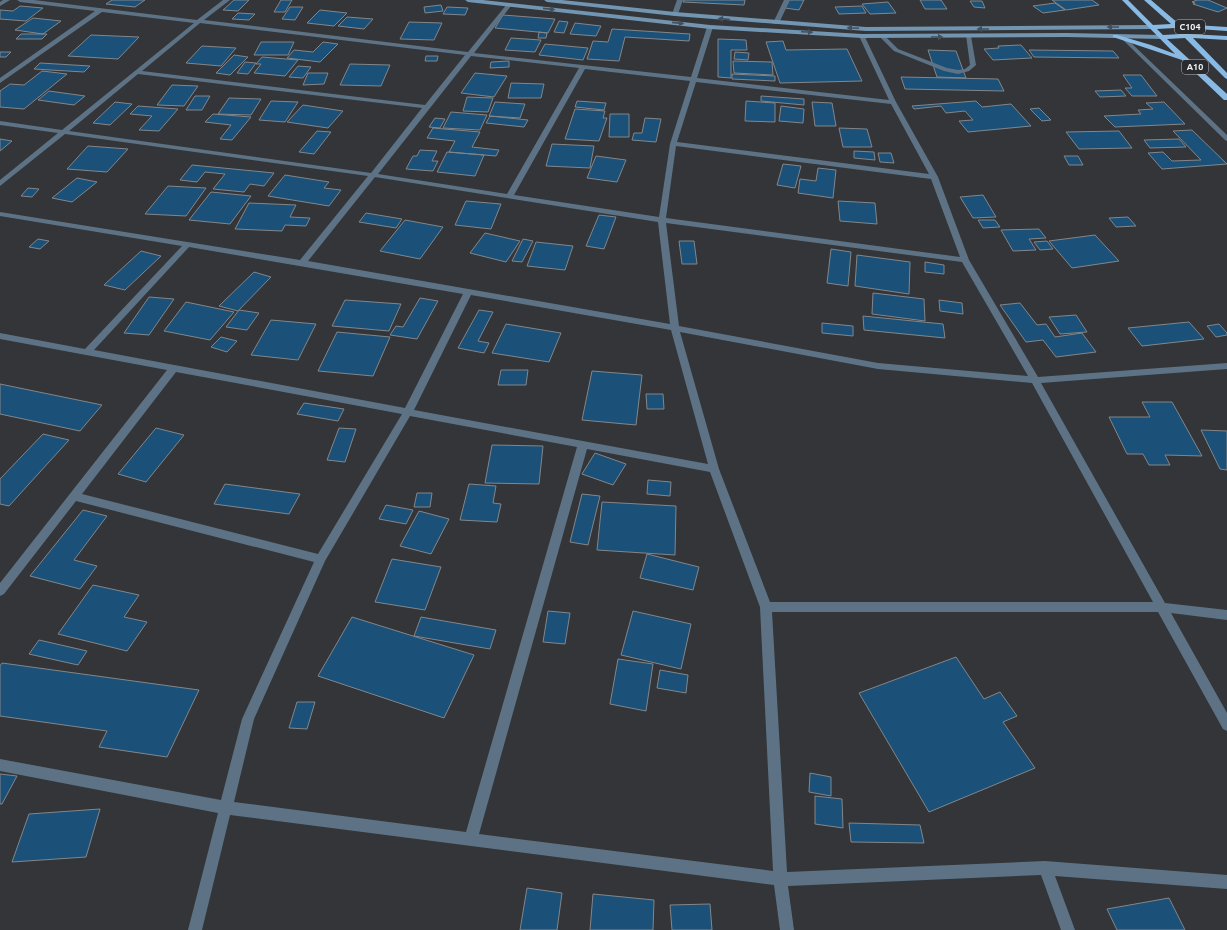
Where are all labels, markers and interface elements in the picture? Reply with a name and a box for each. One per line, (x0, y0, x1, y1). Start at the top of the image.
one-way arrow (543, 6, 555, 12)
one-way arrow (718, 15, 730, 22)
one-way arrow (672, 20, 684, 27)
road number: C104 (1175, 20, 1205, 34)
one-way arrow (1106, 24, 1119, 30)
one-way arrow (846, 25, 859, 31)
one-way arrow (976, 26, 989, 32)
one-way arrow (801, 29, 813, 36)
one-way arrow (931, 34, 944, 40)
road number: A10 (1182, 60, 1208, 74)

